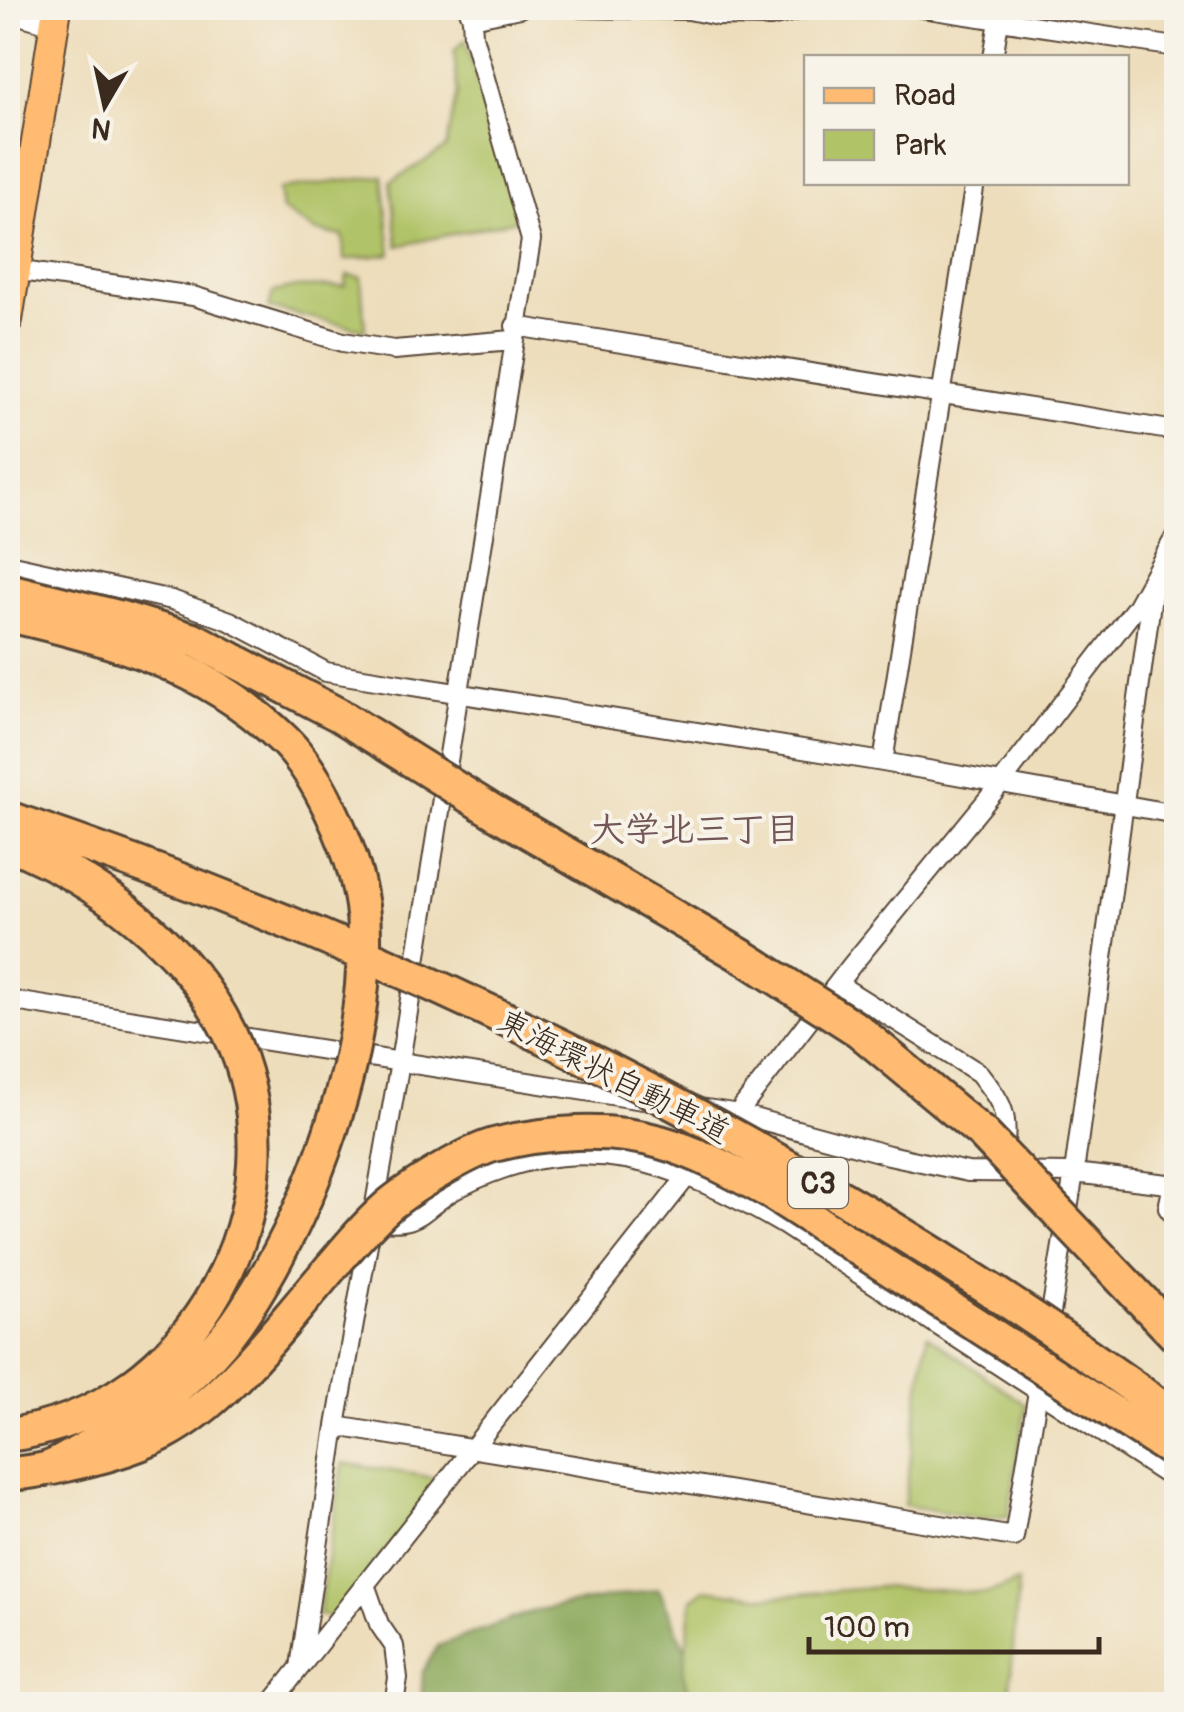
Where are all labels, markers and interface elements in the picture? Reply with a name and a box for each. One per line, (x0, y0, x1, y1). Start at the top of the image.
north arrow (55, 55, 155, 155)
legend (804, 55, 1129, 185)
text: Road (894, 77, 956, 114)
text: N (89, 109, 113, 147)
text: Park (894, 127, 947, 164)
district label: 大学北三丁目 (590, 808, 800, 852)
street label: 東海環状自動車道 (490, 1001, 737, 1153)
road number: C3 (788, 1158, 848, 1208)
scale bar (809, 1592, 1099, 1654)
text: 100 m (824, 1609, 910, 1646)

